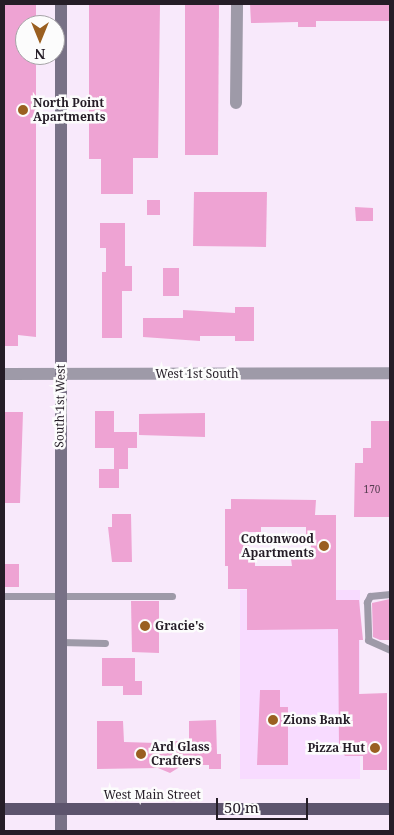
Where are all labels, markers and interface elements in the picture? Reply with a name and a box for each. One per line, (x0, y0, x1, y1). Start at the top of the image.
north arrow (15, 15, 65, 65)
text: N (34, 45, 46, 64)
place label: North Point Apartments (33, 96, 105, 124)
marker: North Point Apartments (17, 104, 29, 116)
street label: South 1st West (52, 364, 68, 448)
street label: West 1st South (155, 367, 239, 381)
house number: 170 (364, 484, 380, 496)
place label: Cottonwood Apartments (241, 532, 314, 560)
marker: Cottonwood Apartments (318, 540, 330, 552)
place label: Gracie's (155, 619, 204, 633)
marker: Gracie's (139, 620, 151, 632)
place label: Zions Bank (283, 713, 350, 727)
marker: Zions Bank (267, 714, 279, 726)
place label: Ard Glass Crafters (151, 740, 209, 768)
place label: Pizza Hut (307, 741, 365, 755)
marker: Pizza Hut (369, 742, 381, 754)
marker: Ard Glass Crafters (135, 748, 147, 760)
street label: West Main Street (103, 788, 201, 802)
scale bar (219, 788, 312, 820)
text: 50 m (224, 797, 259, 817)

